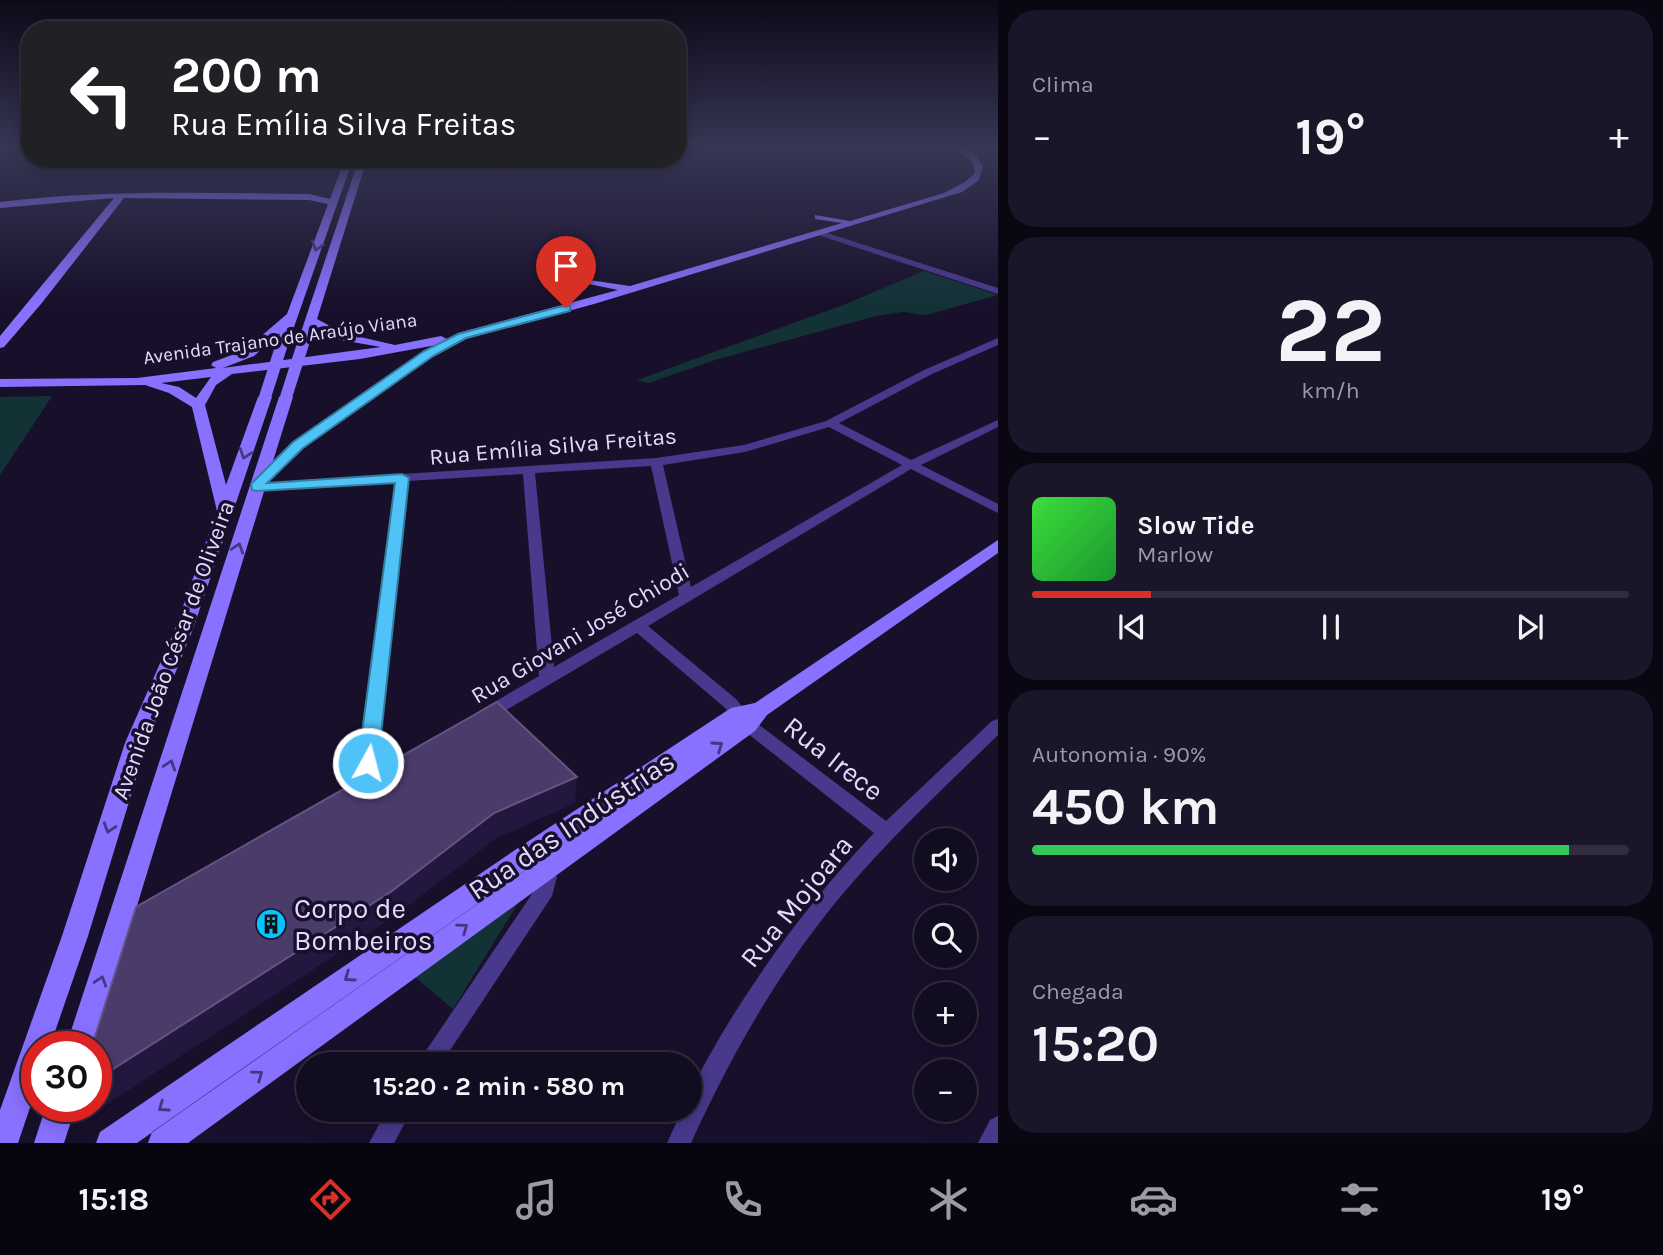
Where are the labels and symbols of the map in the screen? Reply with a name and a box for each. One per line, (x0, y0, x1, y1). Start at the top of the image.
pin (536, 236, 596, 308)
one-way arrow (311, 240, 325, 252)
street label: Avenida Trajano de Araújo Viana (142, 309, 418, 369)
street label: Rua Emília Silva Freitas (428, 422, 678, 471)
one-way arrow (239, 448, 253, 460)
street label: Avenida João César de Oliveira (107, 497, 240, 803)
one-way arrow (230, 542, 245, 554)
street label: Rua Giovani José Chiodi (466, 558, 694, 709)
street label: Rua Irece (777, 709, 890, 808)
position arrow (331, 726, 405, 800)
one-way arrow (710, 742, 723, 754)
street label: Rua das Indústrias (462, 744, 681, 907)
one-way arrow (161, 759, 176, 771)
one-way arrow (103, 822, 117, 834)
street label: Rua Mojoara (733, 829, 860, 974)
place label: Corpo de Bombeiros (294, 892, 432, 957)
building icon: Corpo de Bombeiros (254, 907, 288, 941)
one-way arrow (455, 924, 468, 936)
one-way arrow (344, 969, 357, 981)
one-way arrow (93, 976, 107, 988)
speed limit sign: 30 (21, 1031, 112, 1122)
one-way arrow (250, 1071, 263, 1083)
one-way arrow (157, 1099, 170, 1112)

